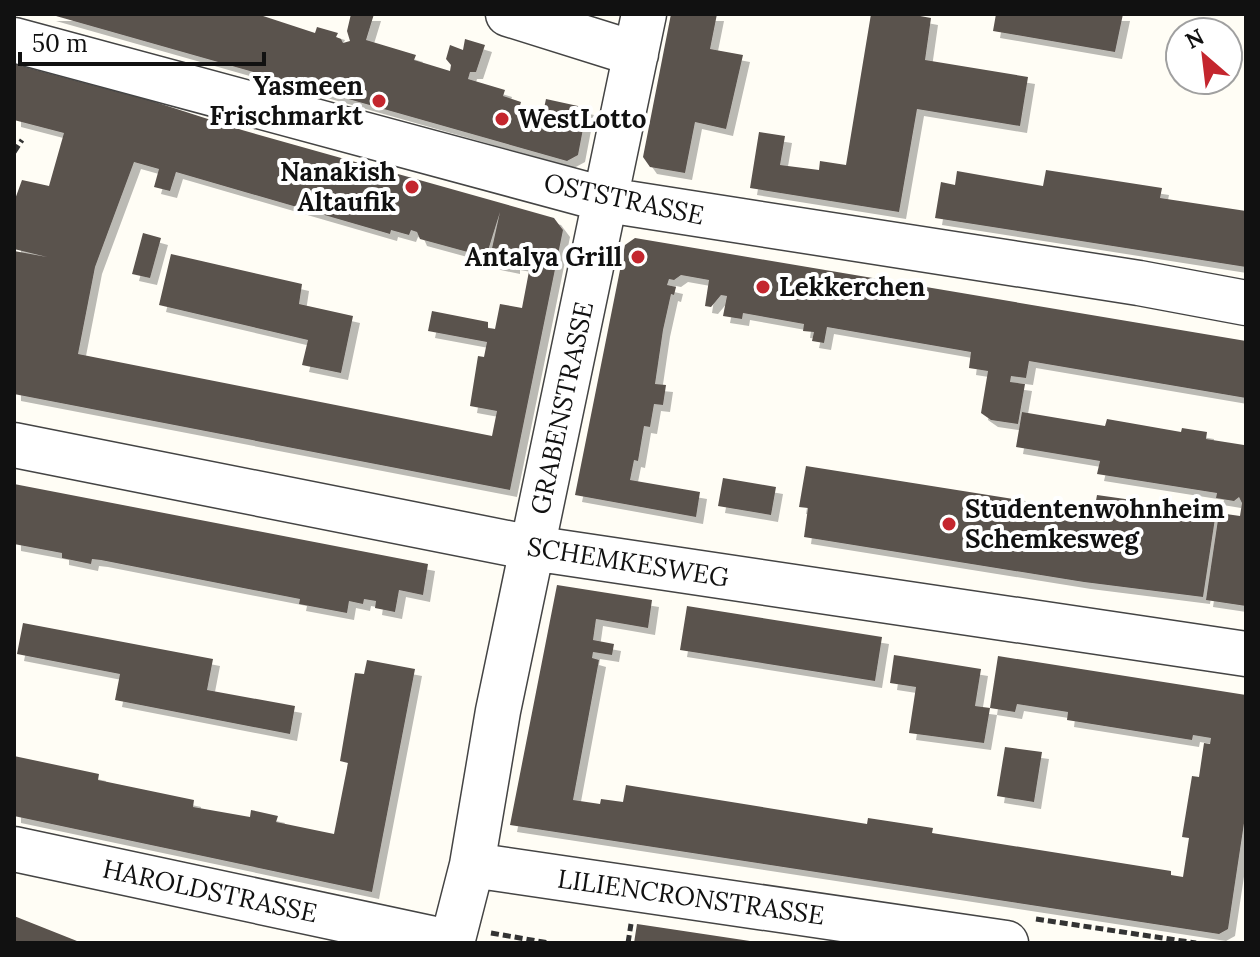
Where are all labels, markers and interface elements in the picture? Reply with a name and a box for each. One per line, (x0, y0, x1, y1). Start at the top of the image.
scale bar (20, 16, 264, 66)
north arrow (1164, 16, 1244, 96)
text: N (1181, 22, 1209, 55)
text: 50 m (32, 28, 88, 59)
place label: Yasmeen Frischmarkt (209, 69, 364, 132)
marker: Yasmeen Frischmarkt (370, 92, 388, 110)
place label: WestLotto (518, 102, 647, 135)
marker: WestLotto (493, 110, 511, 128)
place label: Nanakish Altaufik (280, 155, 396, 218)
street label: OSTSTRASSE (541, 165, 707, 232)
marker: Nanakish Altaufik (403, 178, 421, 196)
place label: Antalya Grill (465, 240, 622, 273)
marker: Antalya Grill (629, 248, 647, 266)
place label: Lekkerchen (779, 270, 926, 303)
marker: Lekkerchen (754, 278, 772, 296)
street label: GRABENSTRASSE (523, 299, 600, 517)
place label: Studentenwohnheim Schemkesweg (965, 492, 1225, 555)
marker: Studentenwohnheim Schemkesweg (940, 515, 958, 533)
street label: SCHEMKESWEG (525, 529, 731, 594)
street label: HAROLDSTRASSE (100, 852, 320, 929)
street label: LILIENCRONSTRASSE (556, 861, 827, 932)

